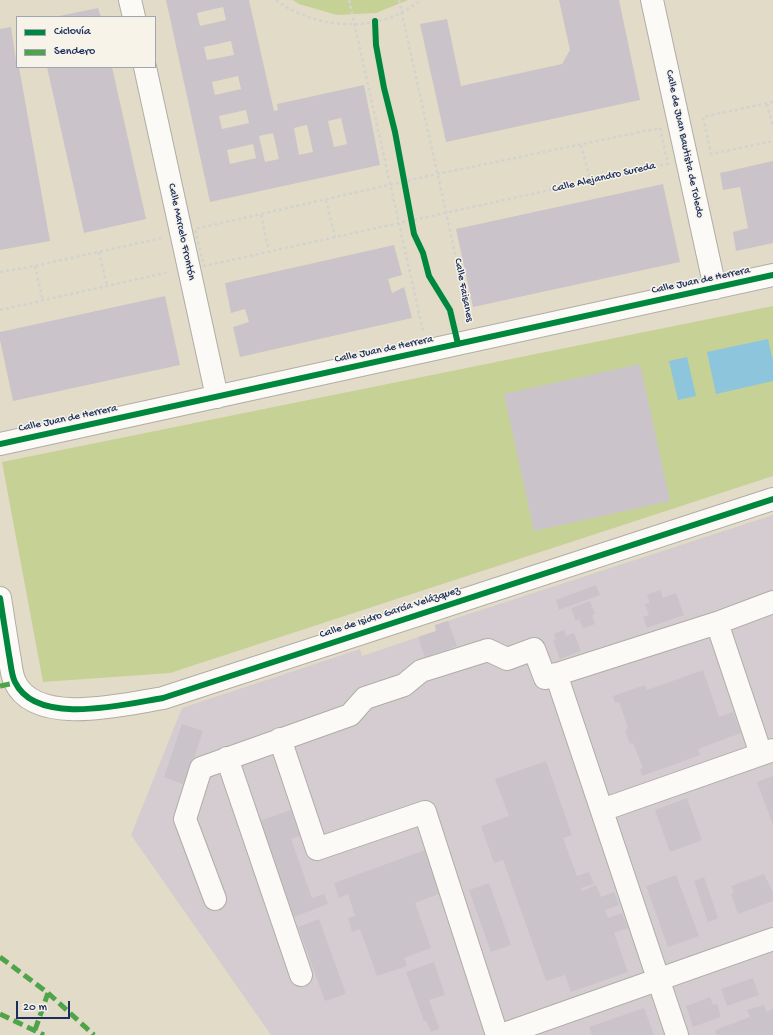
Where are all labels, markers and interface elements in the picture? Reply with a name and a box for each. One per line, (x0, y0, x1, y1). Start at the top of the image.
legend (16, 16, 156, 68)
text: Ciclovía (54, 25, 91, 39)
text: Sendero (54, 45, 95, 59)
street label: Calle de Juan Bautista de Toledo (662, 69, 706, 219)
street label: Calle Alejandro Sureda (551, 160, 657, 196)
street label: Calle Marcelo Frontón (164, 182, 198, 282)
street label: Calle Faisanes (450, 257, 476, 323)
street label: Calle Juan de Herrera (651, 264, 751, 298)
street label: Calle Juan de Herrera (334, 333, 434, 367)
street label: Calle Juan de Herrera (18, 402, 118, 436)
street label: Calle de Isidro García Velázquez (318, 584, 462, 642)
scale bar (18, 993, 72, 1019)
text: 20 m (23, 1001, 47, 1015)

